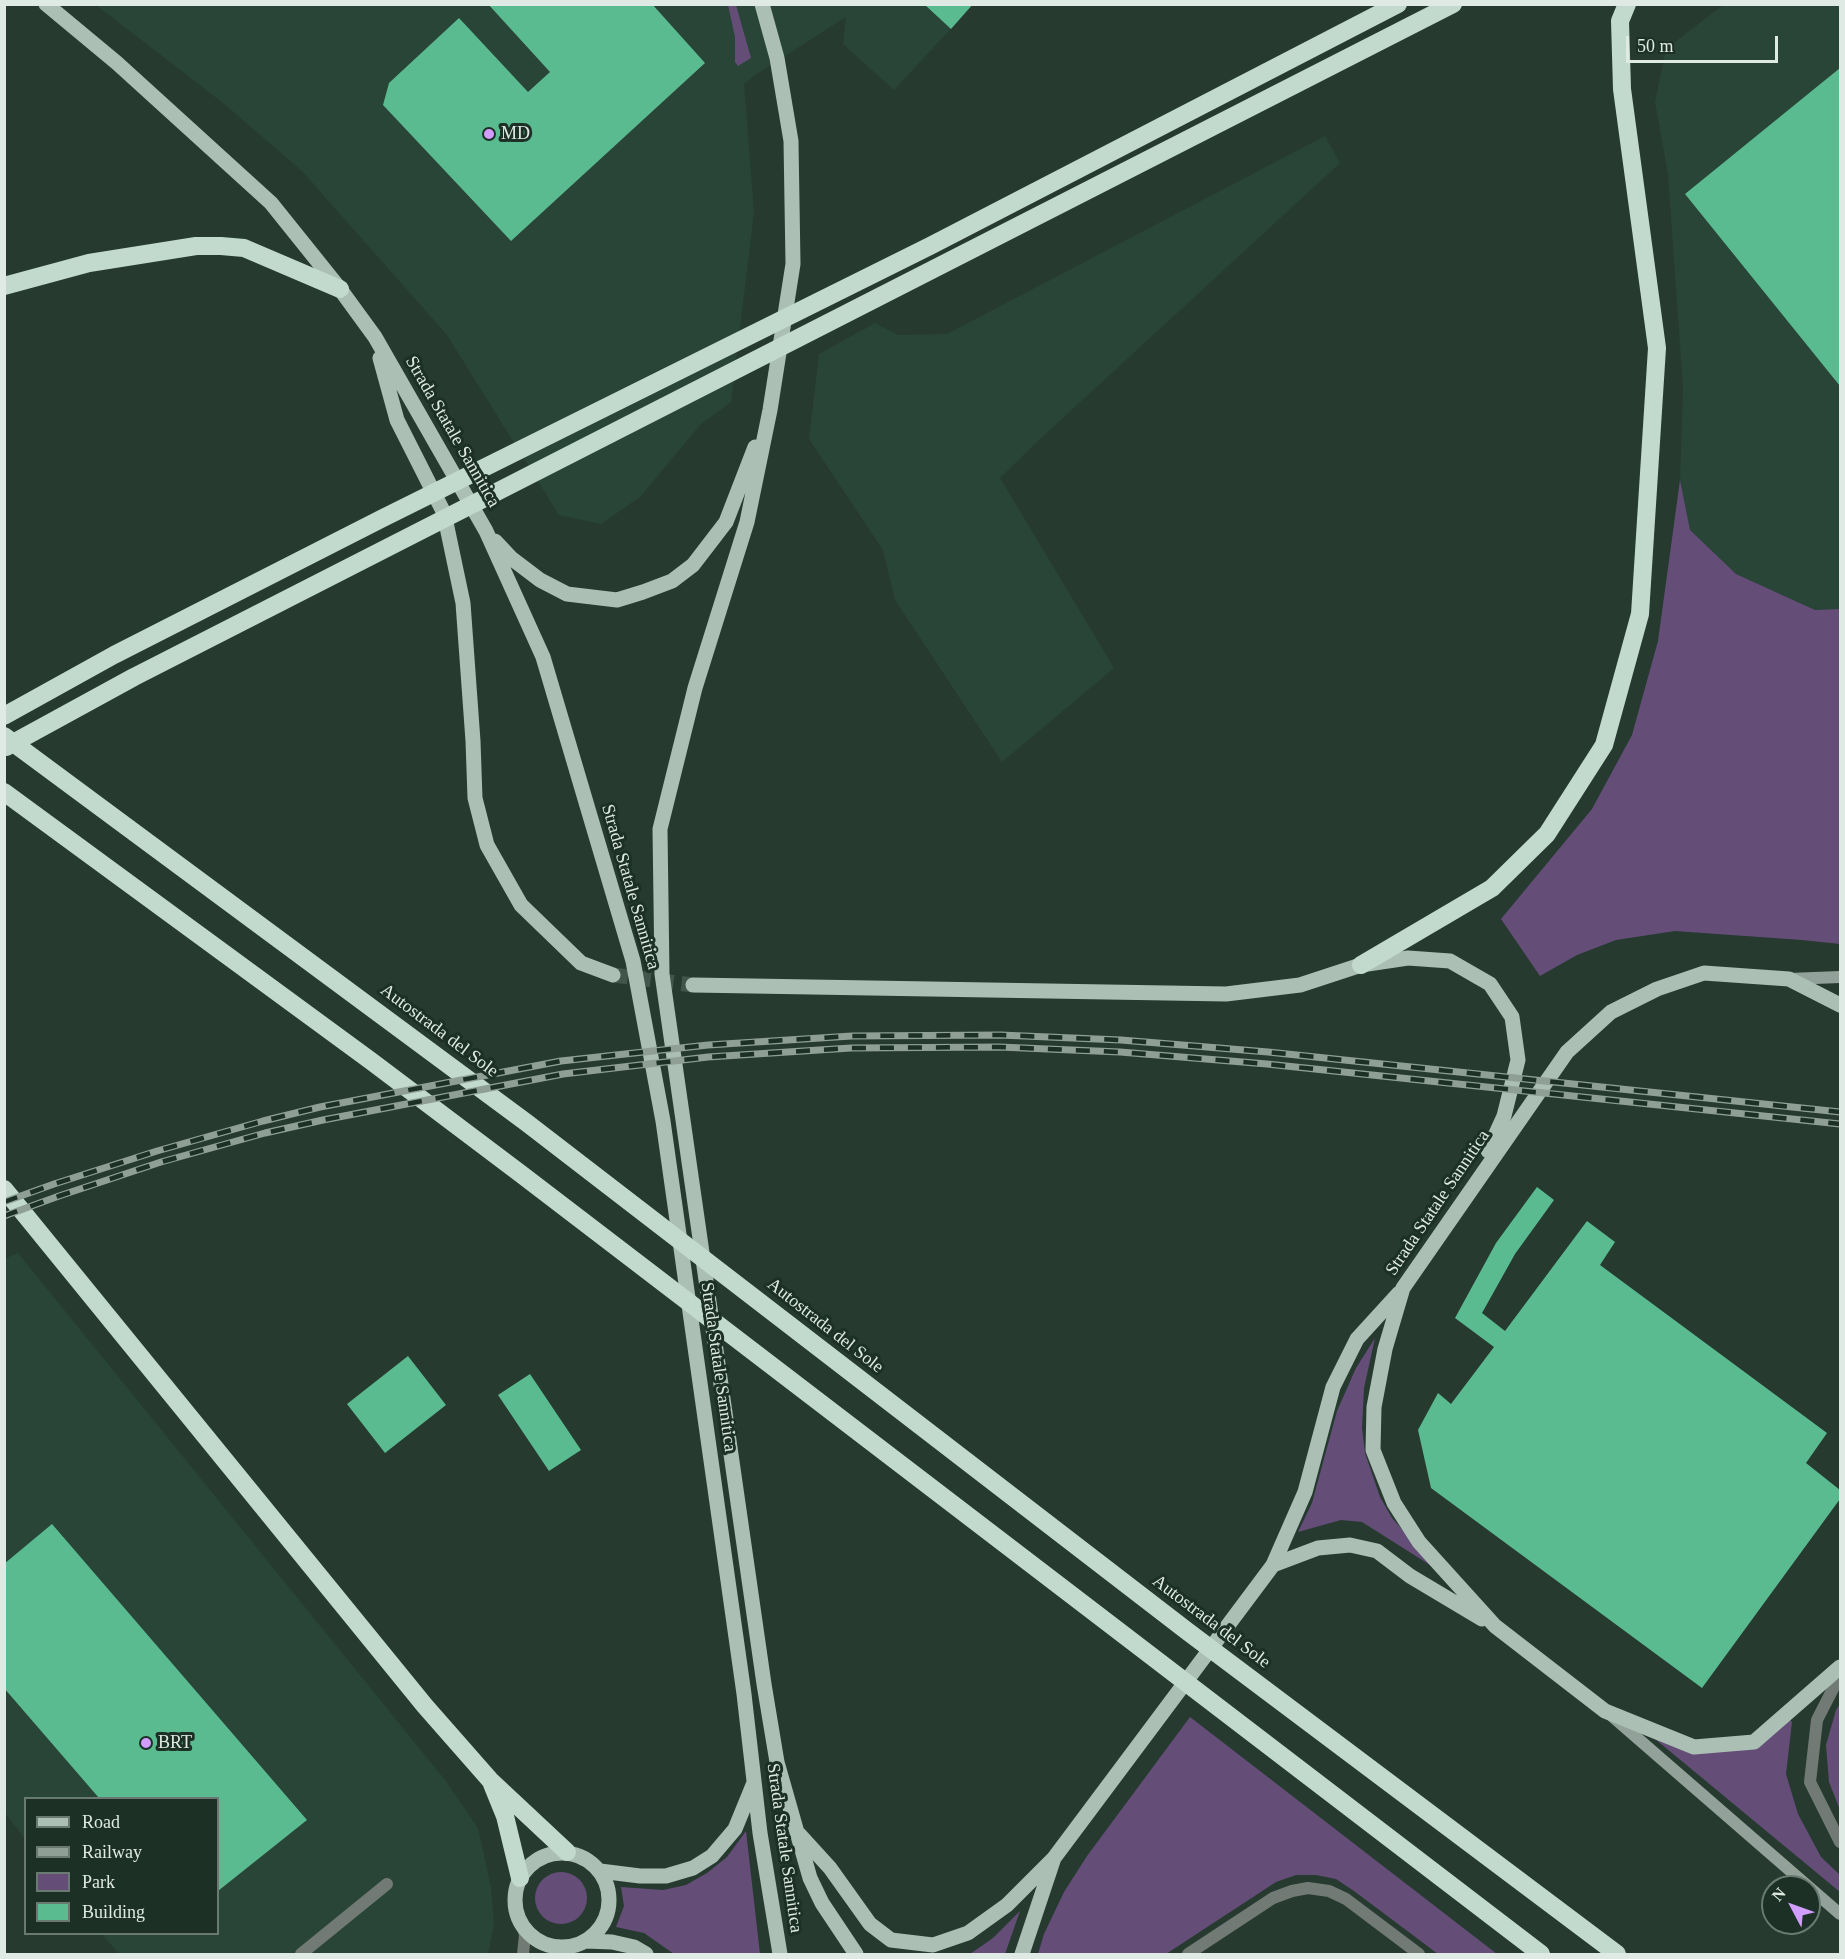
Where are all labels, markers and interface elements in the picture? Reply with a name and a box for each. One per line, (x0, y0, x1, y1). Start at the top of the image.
scale bar (1629, 24, 1780, 62)
text: 50 m (1637, 36, 1674, 56)
place label: MD (501, 123, 530, 145)
marker: MD (482, 127, 496, 141)
street label: Strada Statale Sannitica (400, 353, 504, 511)
street label: Strada Statale Sannitica (596, 802, 664, 972)
street label: Autostrada del Sole (376, 980, 502, 1082)
street label: Strada Statale Sannitica (1381, 1126, 1495, 1280)
street label: Autostrada del Sole (762, 1274, 888, 1378)
street label: Strada Statale Sannitica (695, 1281, 741, 1453)
street label: Autostrada del Sole (1148, 1571, 1274, 1673)
place label: BRT (158, 1732, 192, 1754)
marker: BRT (139, 1736, 153, 1750)
street label: Strada Statale Sannitica (761, 1762, 807, 1934)
legend (24, 1797, 219, 1935)
text: Road (82, 1812, 120, 1832)
text: Railway (82, 1842, 142, 1862)
text: Park (82, 1872, 115, 1892)
north arrow (1761, 1875, 1821, 1935)
text: N (1768, 1884, 1789, 1904)
text: Building (82, 1902, 145, 1922)

